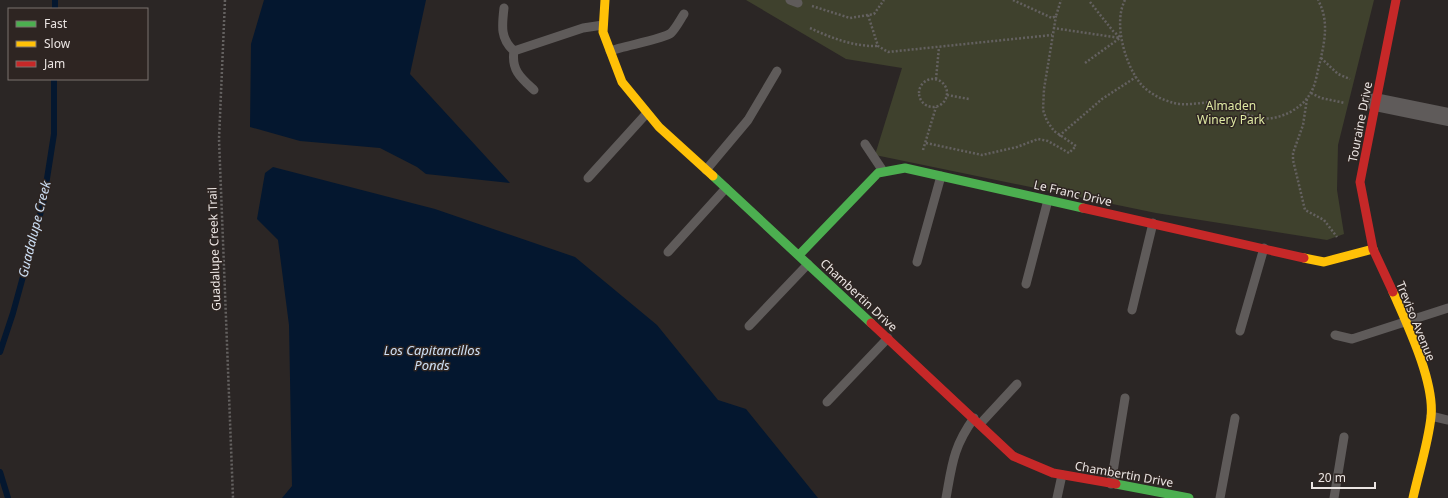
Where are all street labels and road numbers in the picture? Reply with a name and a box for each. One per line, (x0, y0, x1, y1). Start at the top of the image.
street label: Touraine Drive (1344, 80, 1376, 164)
street label: Le Franc Drive (1032, 176, 1114, 210)
street label: Guadalupe Creek Trail (203, 187, 225, 311)
street label: Chambertin Drive (817, 255, 901, 335)
street label: Treviso Avenue (1392, 279, 1440, 364)
street label: Chambertin Drive (1073, 457, 1175, 491)

